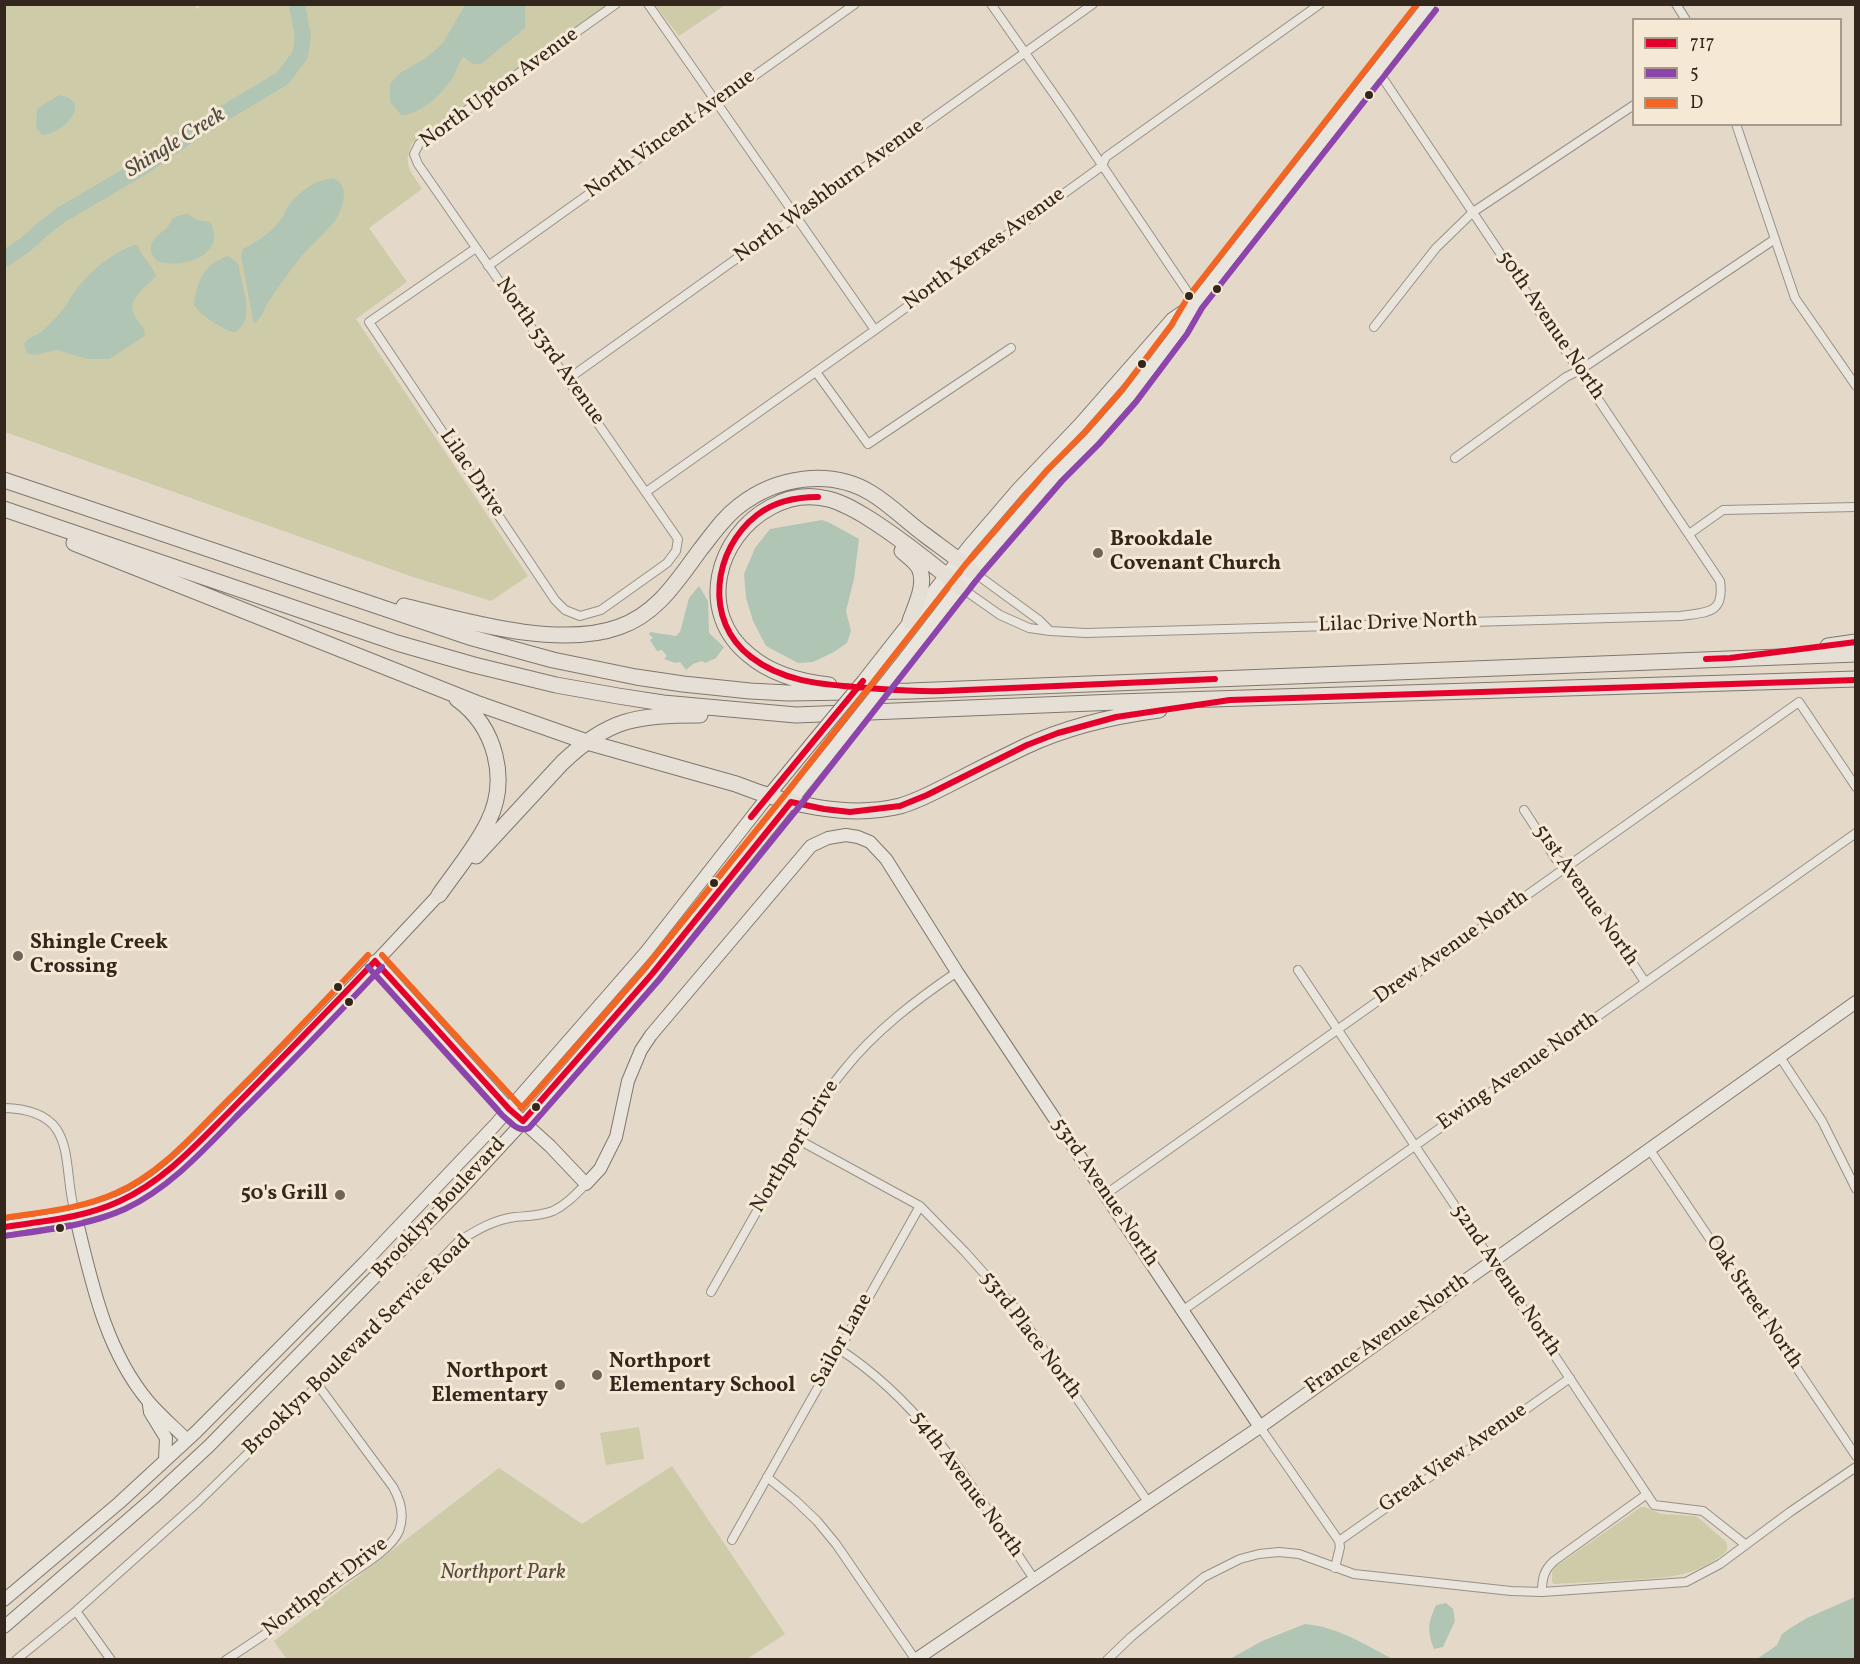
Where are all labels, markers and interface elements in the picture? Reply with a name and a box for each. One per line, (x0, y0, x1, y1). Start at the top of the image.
legend (1632, 18, 1842, 126)
street label: North Upton Avenue (416, 23, 584, 155)
text: 717 (1690, 31, 1714, 56)
text: 5 (1690, 61, 1699, 86)
street label: North Vincent Avenue (581, 65, 761, 205)
unlabelled marker (1363, 89, 1375, 101)
text: D (1690, 91, 1703, 116)
water label: Shingle Creek (121, 103, 231, 185)
street label: North Washburn Avenue (730, 115, 930, 269)
street label: North Xerxes Avenue (899, 183, 1071, 317)
street label: 50th Avenue North (1491, 247, 1609, 405)
street label: North 53rd Avenue (489, 273, 609, 431)
unlabelled marker (1211, 283, 1223, 295)
unlabelled marker (1183, 290, 1195, 302)
unlabelled marker (1136, 358, 1148, 370)
street label: Lilac Drive (433, 426, 509, 522)
place label: Brookdale Covenant Church (1110, 528, 1281, 578)
marker: Brookdale Covenant Church (1091, 546, 1105, 560)
street label: Lilac Drive North (1318, 609, 1478, 639)
street label: 51st Avenue North (1527, 820, 1643, 972)
unlabelled marker (708, 877, 720, 889)
street label: Drew Avenue North (1370, 885, 1534, 1011)
place label: Shingle Creek Crossing (30, 931, 168, 981)
marker: Shingle Creek Crossing (11, 949, 25, 963)
unlabelled marker (332, 981, 344, 993)
unlabelled marker (343, 996, 355, 1008)
street label: Ewing Avenue North (1434, 1007, 1604, 1137)
street label: Northport Drive (746, 1076, 846, 1218)
unlabelled marker (530, 1101, 542, 1113)
street label: 53rd Avenue North (1045, 1114, 1163, 1272)
street label: Brooklyn Boulevard (368, 1133, 512, 1285)
place label: 50's Grill (241, 1182, 328, 1208)
marker: 50's Grill (333, 1188, 347, 1202)
street label: 52nd Avenue North (1445, 1200, 1565, 1362)
unlabelled marker (54, 1222, 66, 1234)
street label: Brooklyn Boulevard Service Road (239, 1230, 477, 1462)
street label: Oak Street North (1699, 1231, 1807, 1375)
street label: 53rd Place North (974, 1267, 1086, 1405)
street label: France Avenue North (1301, 1269, 1475, 1401)
street label: Sailor Lane (807, 1290, 879, 1392)
place label: Northport Elementary School (609, 1350, 795, 1400)
place label: Northport Elementary (432, 1360, 548, 1410)
marker: Northport Elementary School (590, 1368, 604, 1382)
marker: Northport Elementary (553, 1378, 567, 1392)
street label: Great View Avenue (1375, 1399, 1533, 1519)
street label: 54th Avenue North (904, 1407, 1028, 1563)
street label: Northport Drive (258, 1533, 394, 1643)
park label: Northport Park (440, 1561, 566, 1587)

